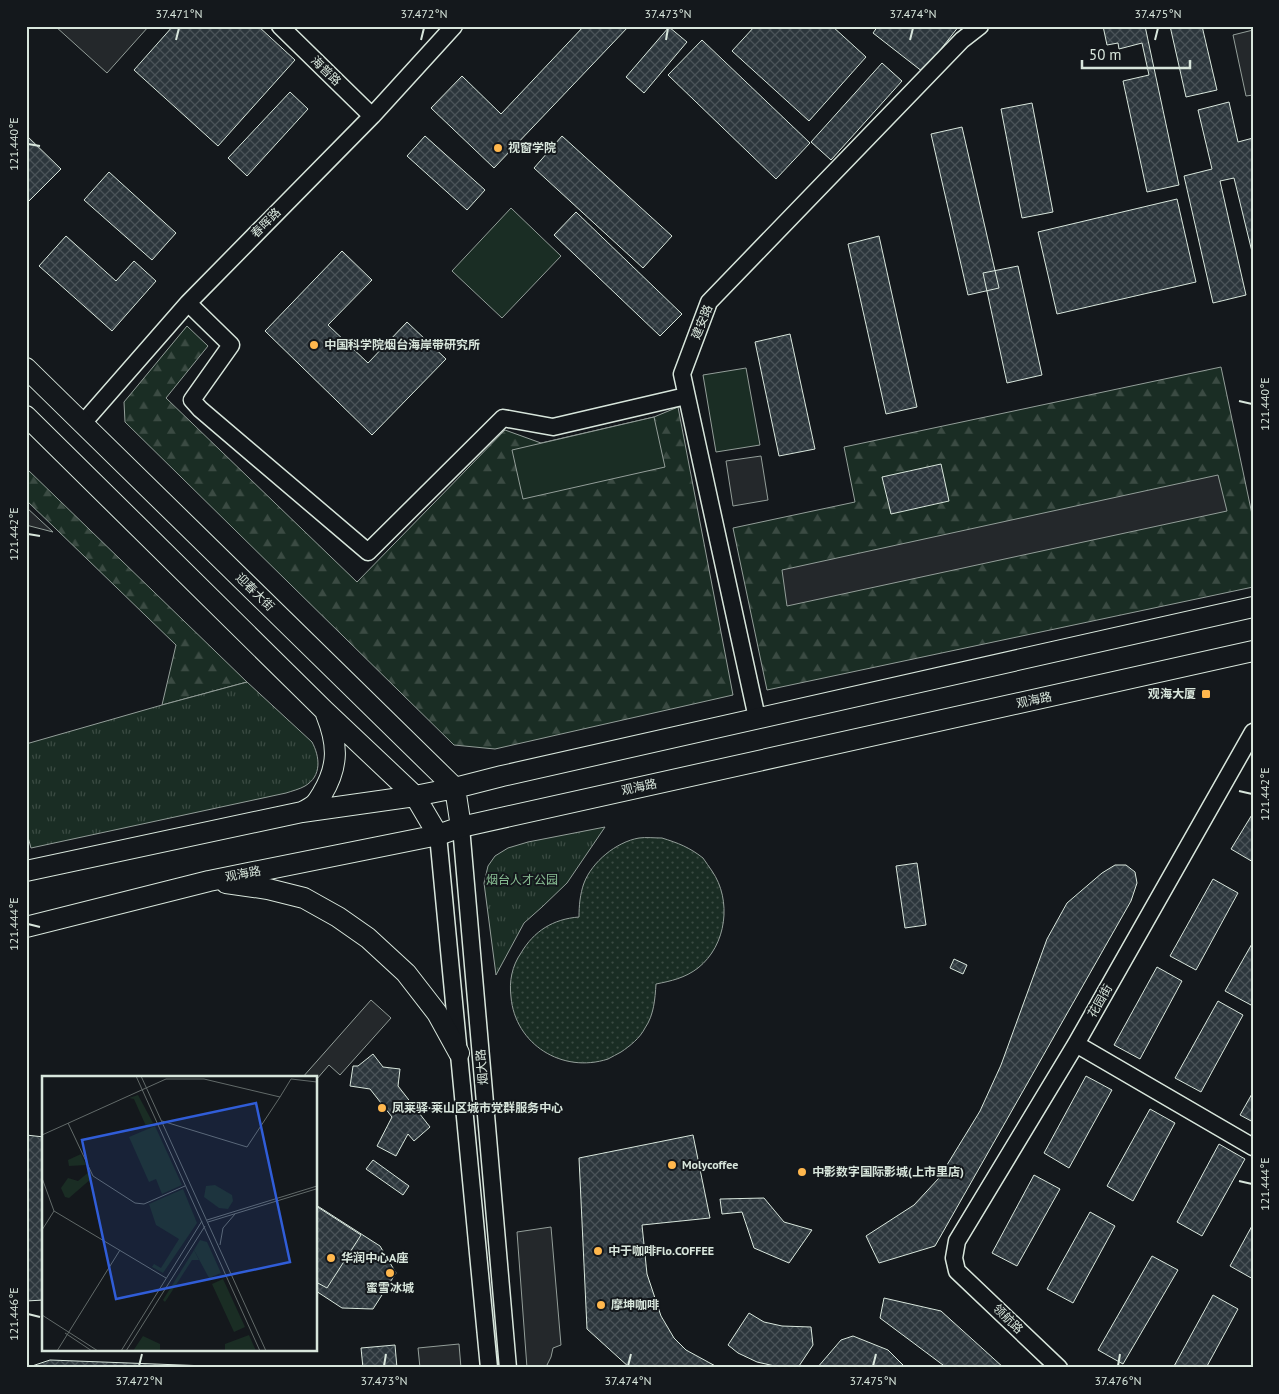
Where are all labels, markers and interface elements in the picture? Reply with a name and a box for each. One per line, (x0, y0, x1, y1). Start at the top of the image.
text: 37.471°N (155, 6, 203, 21)
text: 37.472°N (400, 6, 448, 21)
text: 37.473°N (644, 6, 692, 21)
text: 37.474°N (889, 6, 937, 21)
text: 37.475°N (1134, 6, 1182, 21)
scale bar (1082, 38, 1189, 70)
text: 50 m (1089, 45, 1122, 64)
street label: 海普路 (308, 53, 345, 89)
text: 121.440°E (6, 117, 21, 171)
place label: 视窗学院 (508, 140, 556, 155)
marker: 视窗学院 (492, 142, 504, 154)
street label: 春晖路 (248, 205, 284, 241)
street label: 建安路 (688, 302, 715, 341)
place label: 中国科学院烟台海岸带研究所 (324, 337, 480, 352)
marker: 中国科学院烟台海岸带研究所 (308, 339, 320, 351)
text: 121.440°E (1257, 377, 1272, 431)
text: 121.442°E (6, 507, 21, 561)
street label: 迎春大街 (233, 570, 278, 614)
place label: 观海大厦 (1148, 686, 1196, 701)
street label: 观海路 (1015, 688, 1053, 711)
marker: 观海大厦 (1200, 688, 1212, 700)
text: 121.442°E (1257, 767, 1272, 821)
street label: 观海路 (620, 775, 658, 798)
street label: 观海路 (224, 863, 262, 884)
park label: 烟台人才公园 (486, 872, 558, 887)
text: 121.444°E (6, 897, 21, 951)
street label: 花园街 (1084, 981, 1115, 1020)
street label: 烟大路 (472, 1048, 491, 1086)
inset map (42, 1076, 318, 1352)
place label: 凤莱驿·莱山区城市党群服务中心 (392, 1100, 563, 1115)
marker: 凤莱驿·莱山区城市党群服务中心 (376, 1102, 388, 1114)
place label: Molycoffee (682, 1157, 738, 1172)
text: 121.444°E (1257, 1157, 1272, 1211)
marker: Molycoffee (666, 1159, 678, 1171)
place label: 中影数字国际影城(上市里店) (812, 1164, 964, 1179)
marker: 中影数字国际影城(上市里店) (796, 1166, 808, 1178)
place label: 中于咖啡Flo.COFFEE (608, 1243, 714, 1258)
marker: 中于咖啡Flo.COFFEE (592, 1245, 604, 1257)
place label: 华润中心A座 (341, 1250, 408, 1265)
marker: 华润中心A座 (325, 1252, 337, 1264)
marker: 蜜雪冰城 (384, 1267, 396, 1279)
place label: 蜜雪冰城 (366, 1280, 414, 1295)
text: 121.446°E (6, 1287, 21, 1341)
place label: 摩坤咖啡 (611, 1297, 659, 1312)
marker: 摩坤咖啡 (595, 1299, 607, 1311)
street label: 领航路 (990, 1301, 1027, 1337)
text: 37.472°N (115, 1373, 163, 1388)
text: 37.473°N (360, 1373, 408, 1388)
text: 37.474°N (604, 1373, 652, 1388)
text: 37.475°N (849, 1373, 897, 1388)
text: 37.476°N (1094, 1373, 1142, 1388)

